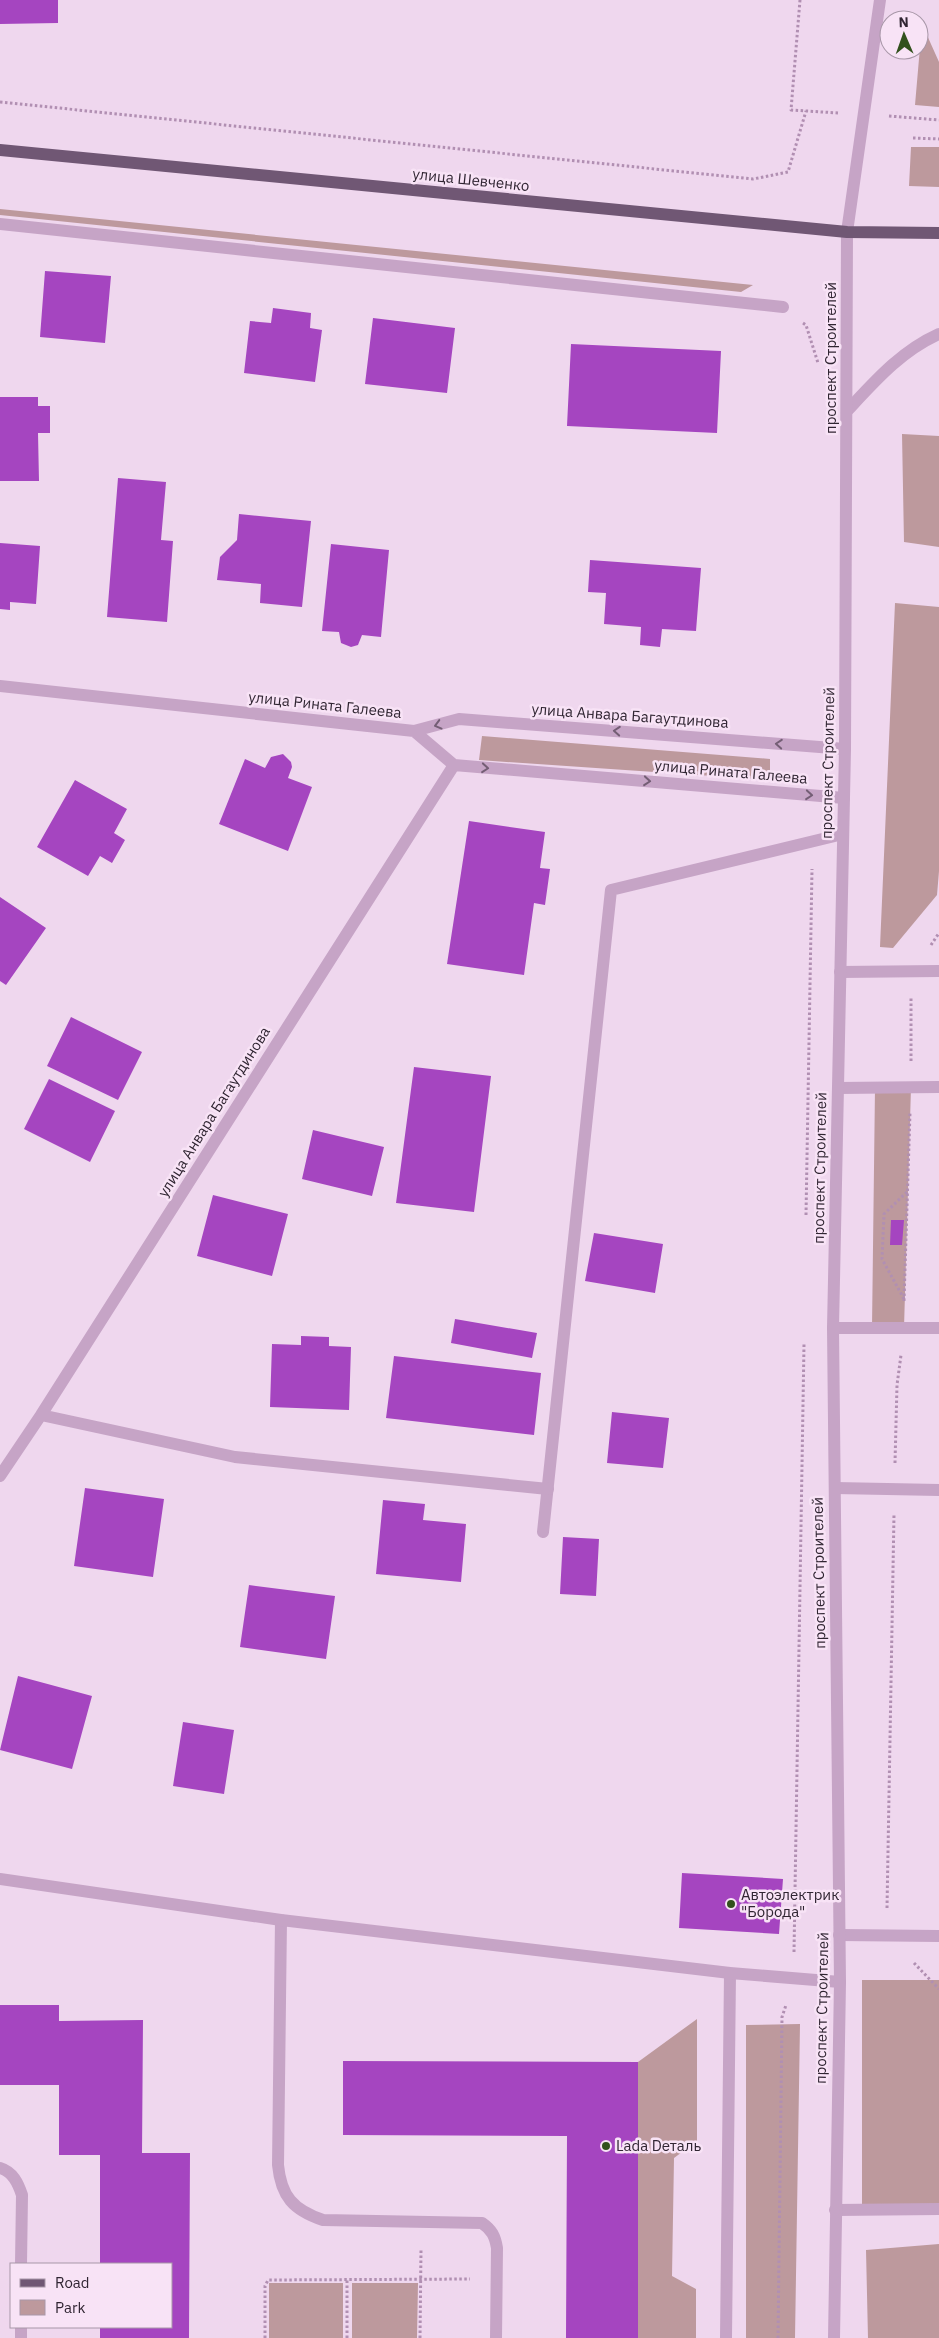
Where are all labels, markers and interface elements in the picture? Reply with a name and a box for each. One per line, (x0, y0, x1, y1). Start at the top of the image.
north arrow (879, 10, 929, 60)
text: N (898, 13, 909, 31)
street label: улица Шевченко (412, 164, 530, 195)
street label: проспект Строителей (821, 282, 840, 434)
street label: улица Рината Галеева (248, 687, 402, 722)
street label: проспект Строителей (817, 687, 838, 839)
street label: улица Анвара Багаутдинова (531, 699, 729, 732)
one-way arrow (435, 719, 443, 729)
one-way arrow (613, 726, 621, 737)
one-way arrow (775, 738, 783, 749)
street label: улица Рината Галеева (654, 755, 808, 788)
one-way arrow (481, 762, 489, 773)
one-way arrow (643, 776, 651, 787)
one-way arrow (805, 790, 813, 801)
street label: улица Анвара Багаутдинова (153, 1023, 274, 1200)
street label: проспект Строителей (809, 1092, 830, 1244)
street label: проспект Строителей (808, 1497, 829, 1649)
place label: Автоэлектрик "Борода" (741, 1885, 839, 1921)
marker: Автоэлектрик "Борода" (725, 1898, 737, 1910)
street label: проспект Строителей (811, 1932, 832, 2084)
place label: Lada Dеталь (616, 2136, 701, 2155)
marker: Lada Dеталь (600, 2140, 612, 2152)
legend (10, 2263, 172, 2328)
text: Road (55, 2273, 90, 2292)
text: Park (55, 2298, 85, 2317)

